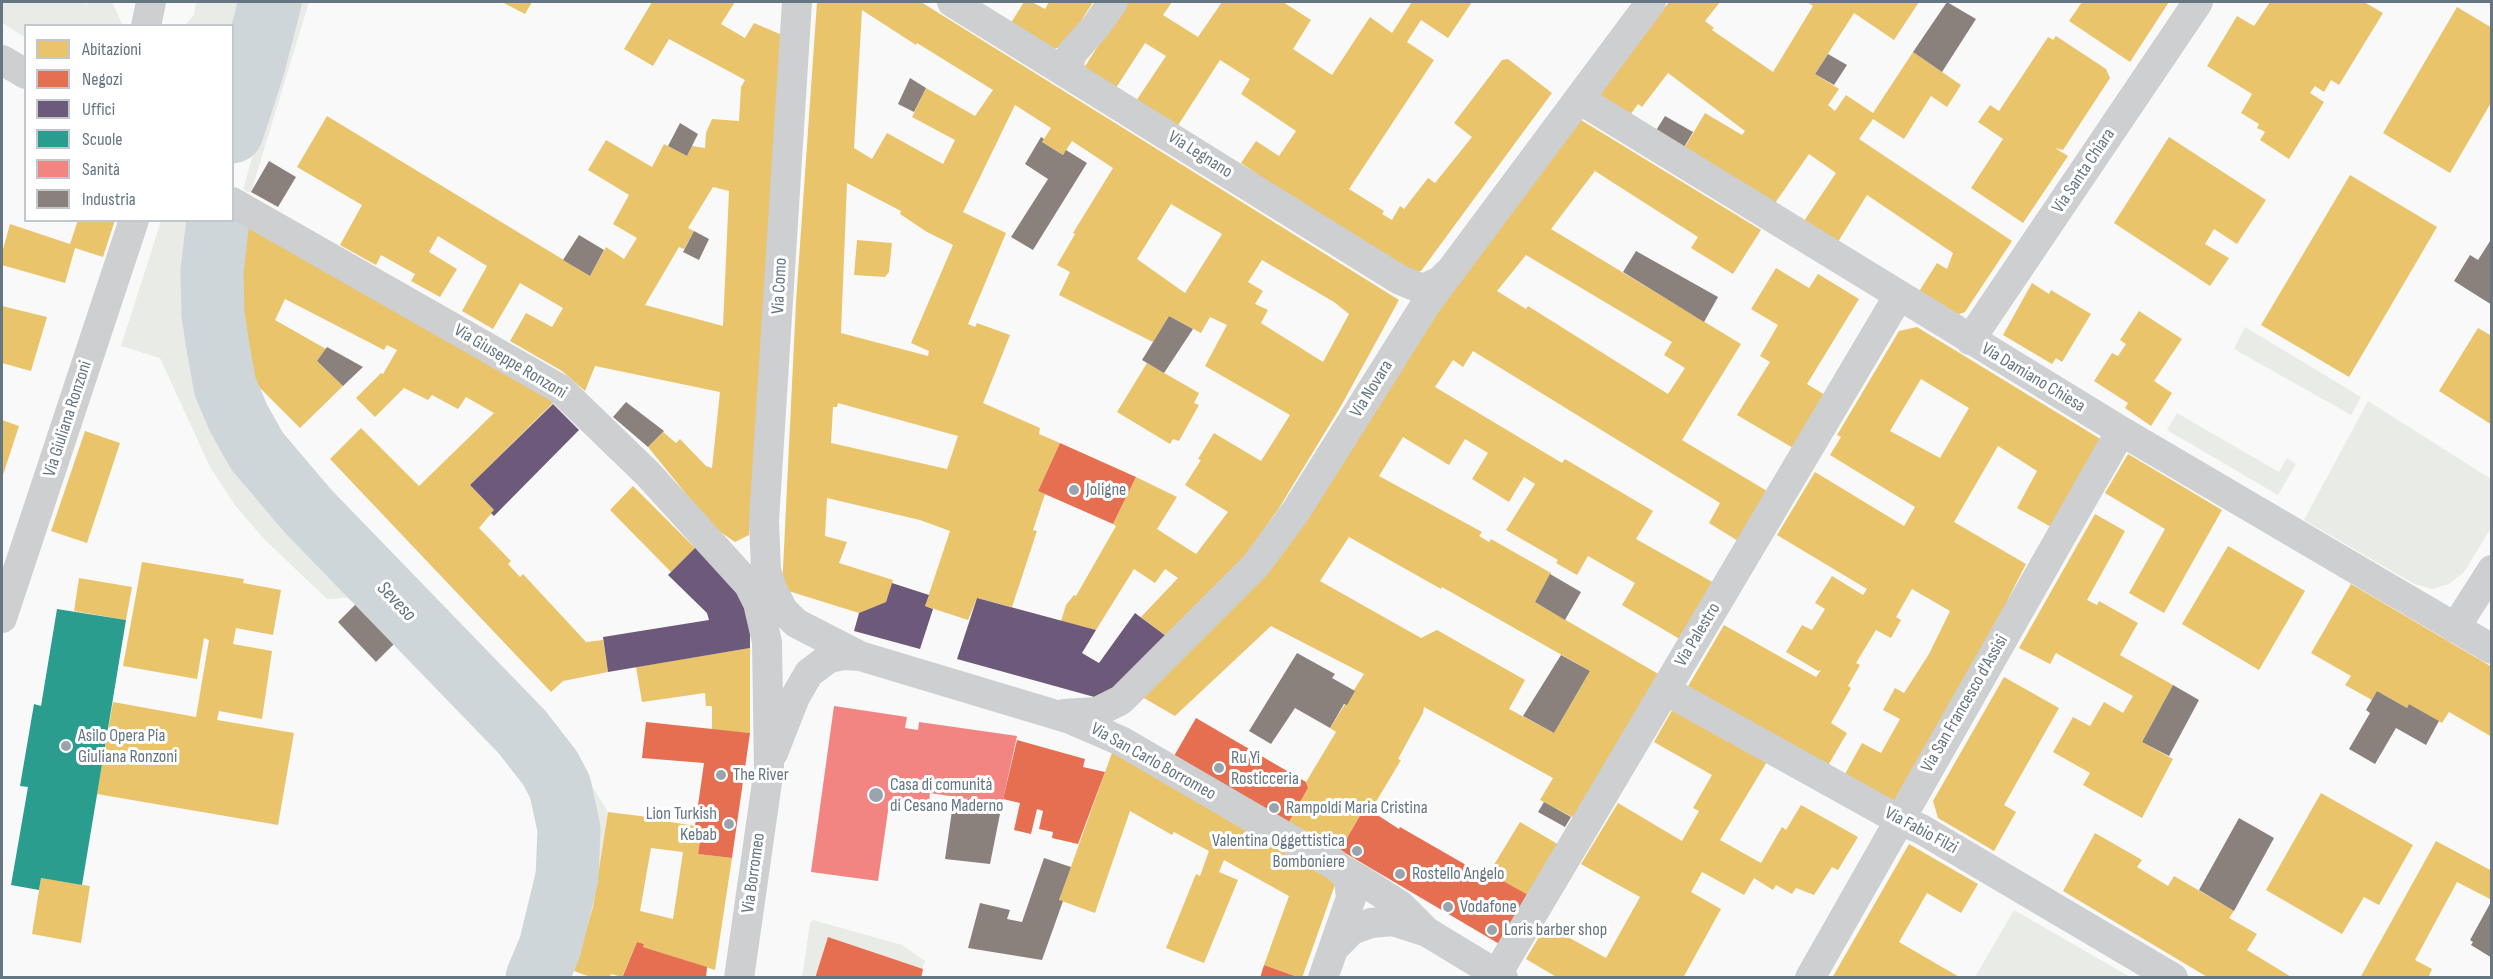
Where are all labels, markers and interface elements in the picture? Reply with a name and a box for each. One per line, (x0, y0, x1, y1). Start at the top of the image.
legend (24, 24, 234, 222)
text: Abitazioni (82, 39, 141, 60)
text: Negozi (82, 69, 123, 90)
text: Uffici (82, 99, 115, 120)
street label: Via Santa Chiara (2048, 125, 2120, 217)
street label: Via Legnano (1164, 127, 1236, 183)
text: Scuole (82, 129, 122, 150)
text: Sanità (82, 159, 120, 180)
text: Industria (82, 189, 136, 210)
street label: Via Como (768, 257, 792, 315)
street label: Via Giuseppe Ronzoni (450, 320, 570, 404)
street label: Via Damiano Chiesa (1977, 339, 2089, 417)
street label: Via Novara (1346, 356, 1398, 422)
street label: Via Giuliana Ronzoni (39, 358, 97, 480)
place label: Joligne (1086, 479, 1126, 501)
marker: Joligne (1067, 483, 1081, 497)
water label: Seveso (371, 577, 421, 627)
street label: Via Palestro (1671, 599, 1725, 671)
street label: Via San Francesco d'Assisi (1917, 631, 2013, 777)
street label: Via San Carlo Borromeo (1087, 719, 1219, 805)
place label: Asilo Opera Pia Giuliana Ronzoni (78, 725, 177, 768)
marker: Asilo Opera Pia Giuliana Ronzoni (59, 739, 73, 753)
place label: Ru Yi Rosticceria (1231, 747, 1299, 789)
marker: Ru Yi Rosticceria (1212, 761, 1226, 775)
place label: The River (733, 764, 789, 786)
marker: The River (714, 768, 728, 782)
place label: Casa di comunità di Cesano Maderno (890, 774, 1004, 816)
marker: Casa di comunità di Cesano Maderno (867, 786, 885, 804)
place label: Rampoldi Maria Cristina (1286, 797, 1428, 819)
marker: Rampoldi Maria Cristina (1267, 801, 1281, 815)
place label: Lion Turkish Kebab (646, 803, 717, 846)
street label: Via Fabio Filzi (1881, 803, 1961, 859)
marker: Lion Turkish Kebab (722, 817, 736, 831)
place label: Valentina Oggettistica Bomboniere (1212, 830, 1345, 872)
street label: Via Borromeo (738, 832, 770, 914)
marker: Valentina Oggettistica Bomboniere (1350, 844, 1364, 858)
place label: Rostello Angelo (1412, 863, 1505, 885)
marker: Rostello Angelo (1393, 867, 1407, 881)
place label: Vodafone (1460, 896, 1517, 918)
marker: Vodafone (1441, 900, 1455, 914)
place label: Loris barber shop (1504, 919, 1607, 941)
marker: Loris barber shop (1485, 923, 1499, 937)

